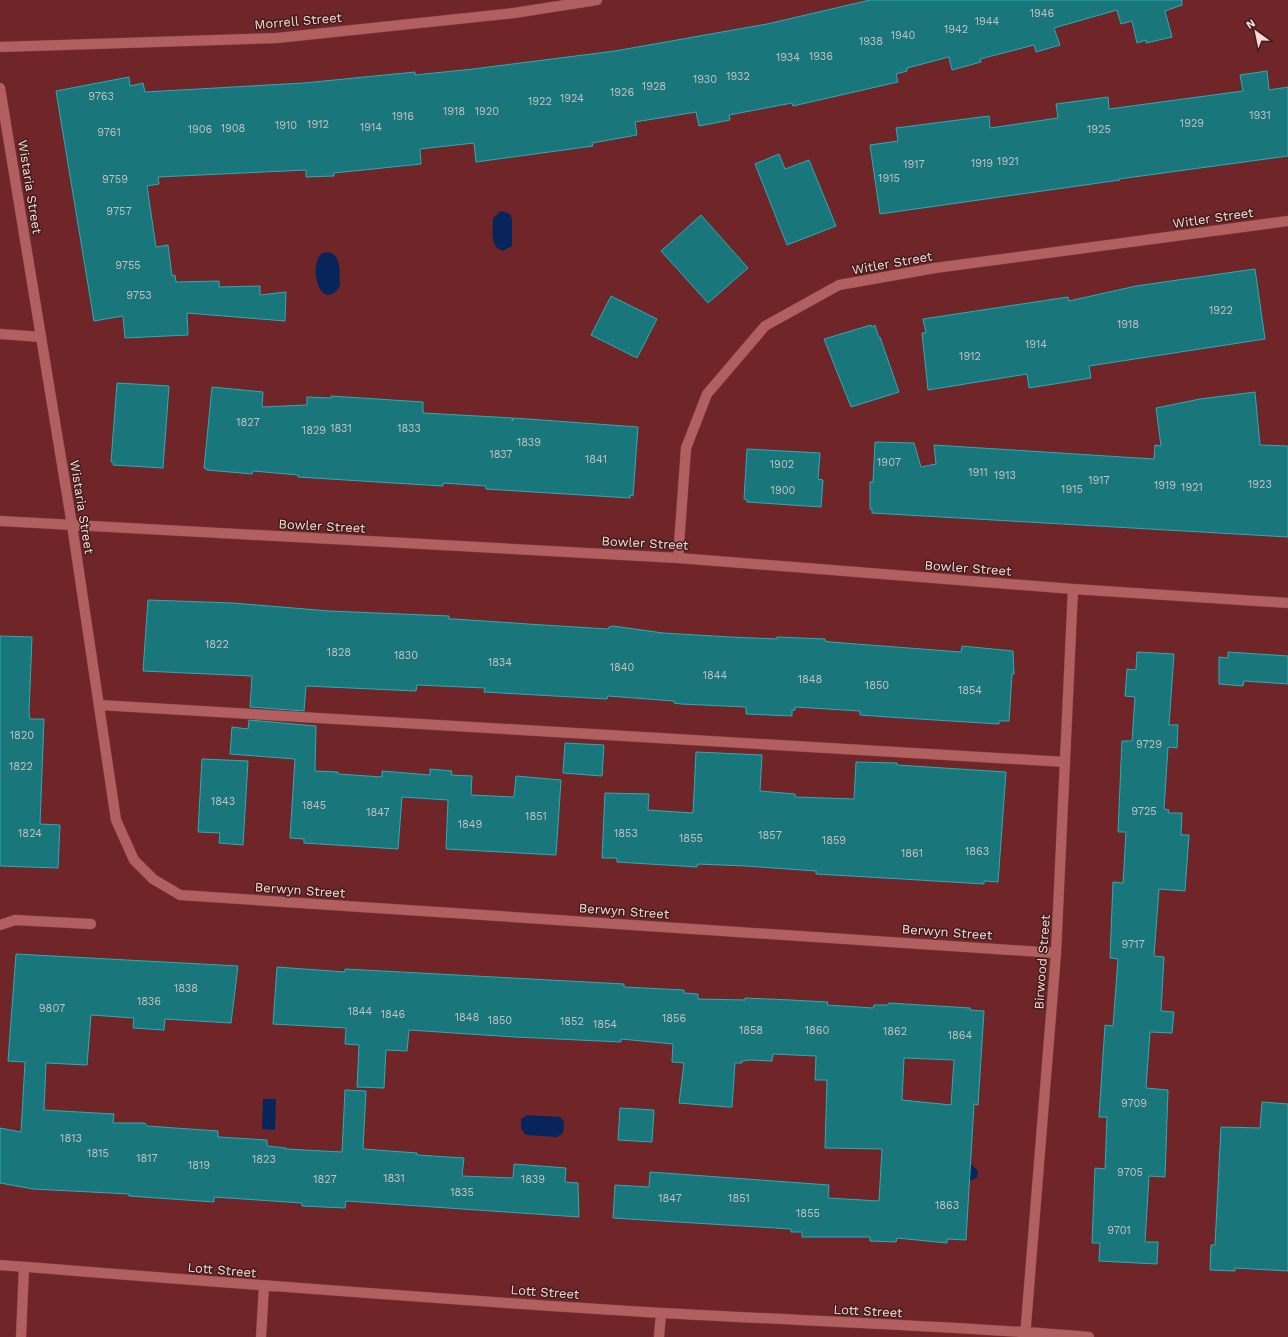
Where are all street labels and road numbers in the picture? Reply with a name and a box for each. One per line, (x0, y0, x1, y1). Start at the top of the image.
street label: Morrell Street (254, 10, 343, 32)
street label: Wistaria Street (15, 139, 45, 236)
street label: Witler Street (1172, 205, 1255, 231)
street label: Witler Street (851, 248, 934, 277)
street label: Wistaria Street (67, 459, 97, 556)
street label: Bowler Street (278, 516, 366, 536)
street label: Bowler Street (601, 533, 689, 553)
street label: Bowler Street (924, 557, 1012, 579)
street label: Berwyn Street (254, 879, 346, 901)
street label: Berwyn Street (578, 900, 670, 922)
street label: Birwood Street (1031, 913, 1053, 1010)
street label: Berwyn Street (901, 921, 993, 943)
street label: Lott Street (187, 1260, 258, 1281)
street label: Lott Street (510, 1282, 580, 1302)
street label: Lott Street (833, 1302, 903, 1320)

